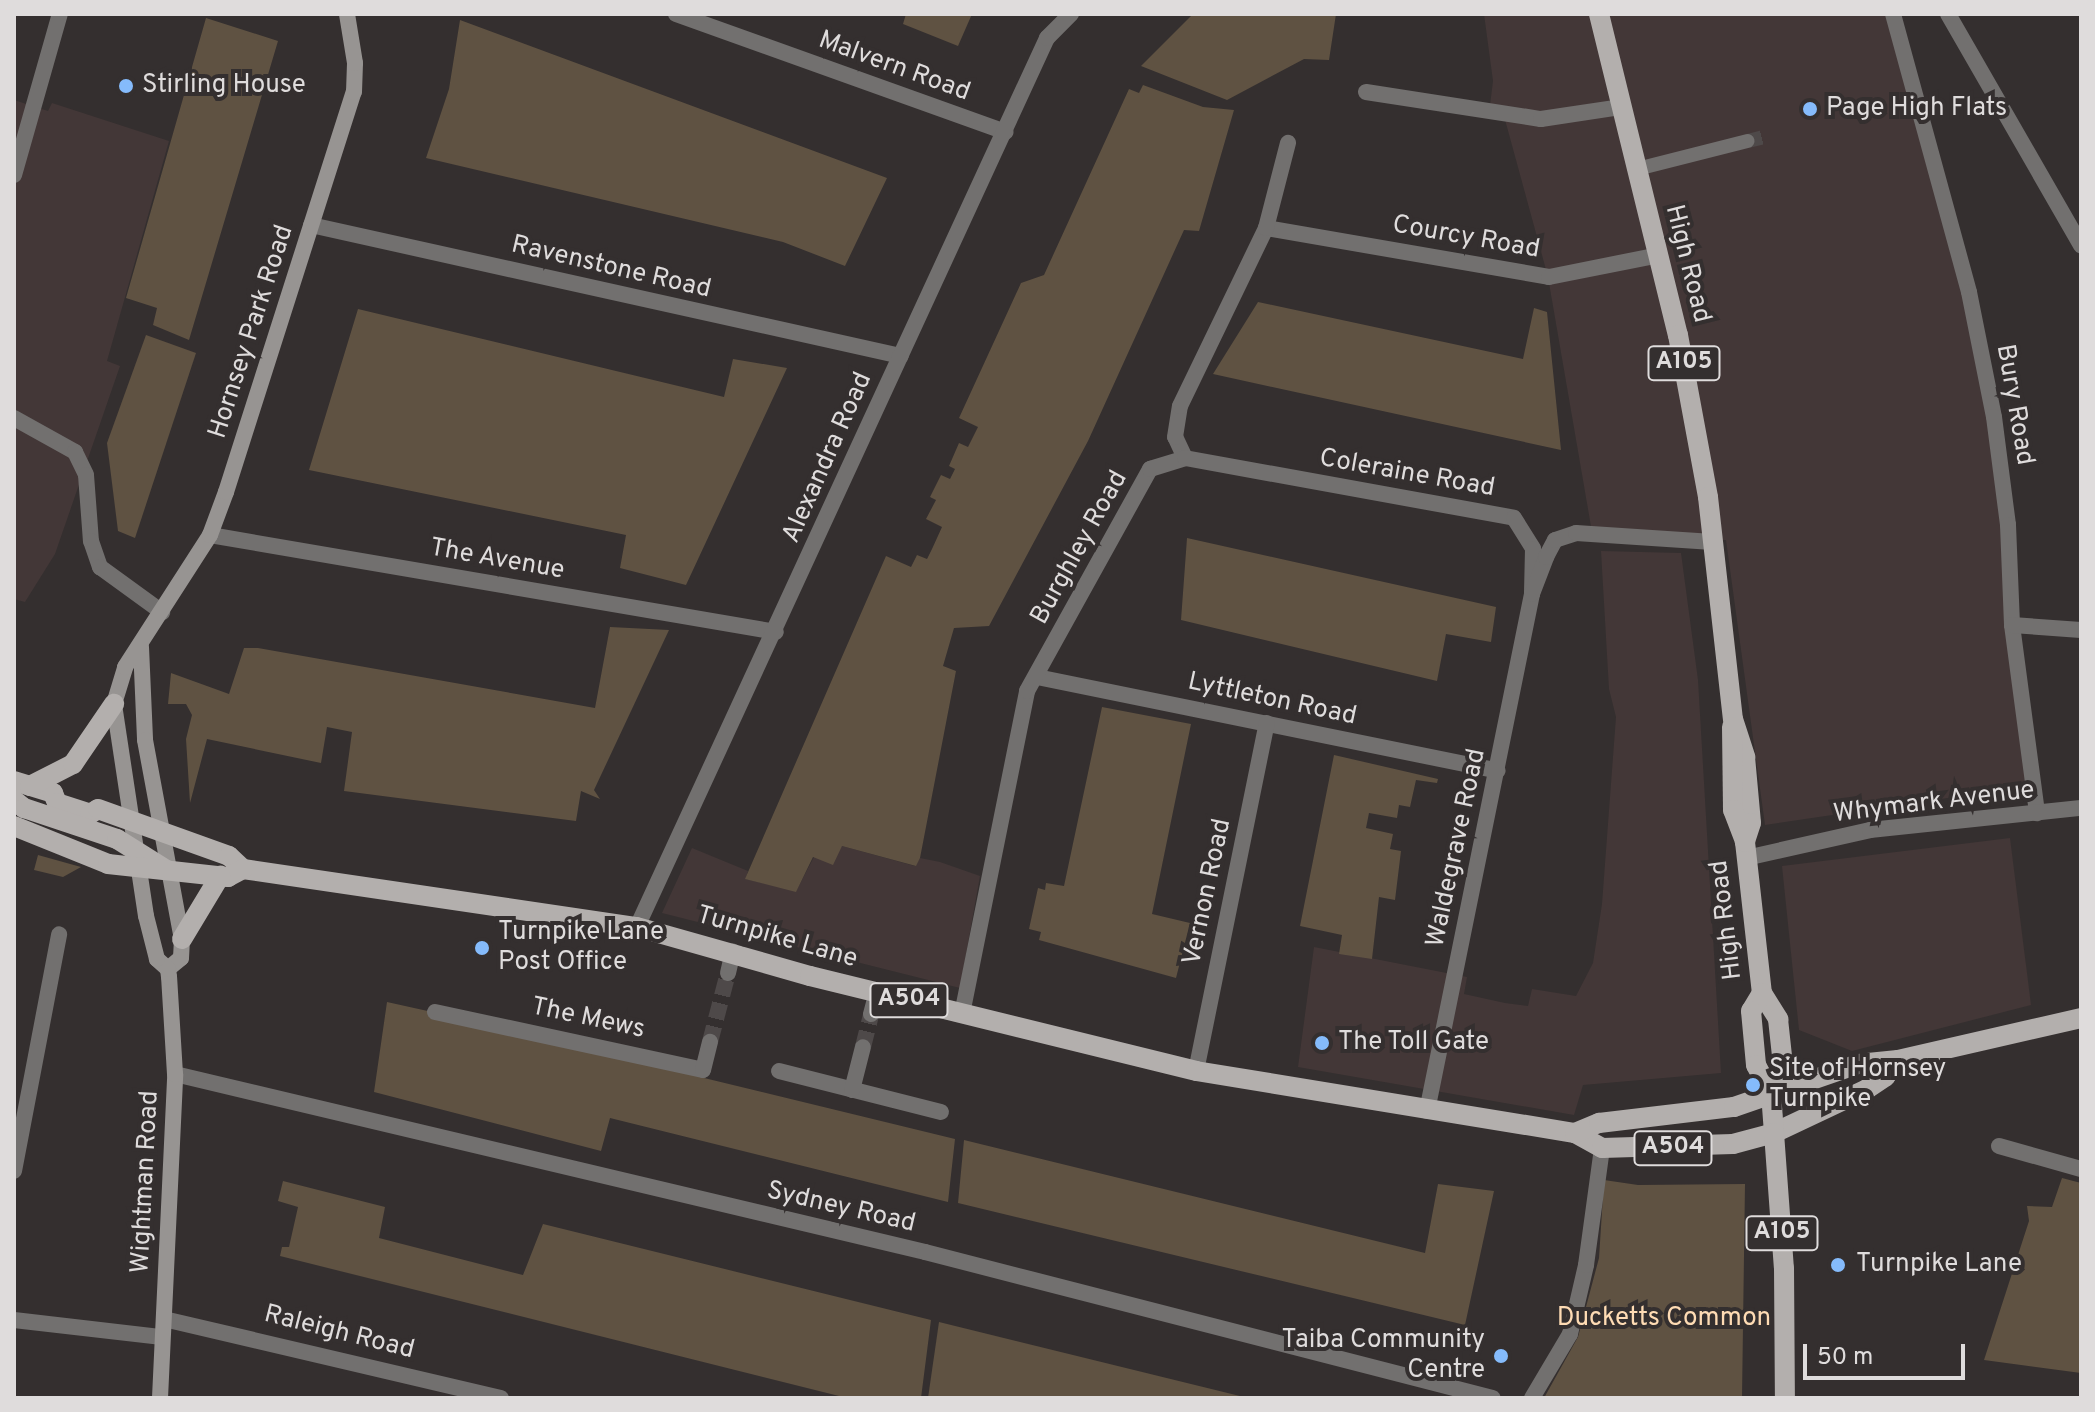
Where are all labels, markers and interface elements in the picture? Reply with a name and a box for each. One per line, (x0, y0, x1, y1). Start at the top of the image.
street label: Malvern Road (814, 25, 974, 109)
place label: Stirling House (142, 70, 306, 102)
marker: Stirling House (117, 77, 135, 95)
place label: Page High Flats (1826, 93, 2007, 125)
marker: Page High Flats (1801, 100, 1819, 118)
street label: High Road (1657, 202, 1717, 326)
street label: Courcy Road (1390, 210, 1542, 266)
street label: Hornsey Park Road (203, 221, 301, 443)
street label: Ravenstone Road (508, 230, 714, 306)
street label: Bury Road (1988, 342, 2040, 468)
road number: A105 (1646, 343, 1722, 383)
street label: Alexandra Road (776, 368, 880, 548)
street label: Coleraine Road (1317, 443, 1497, 505)
street label: Burghley Road (1025, 466, 1135, 630)
street label: The Avenue (427, 533, 567, 587)
street label: Lyttleton Road (1185, 667, 1359, 733)
street label: Waldegrave Road (1421, 746, 1493, 950)
street label: Whymark Avenue (1831, 775, 2037, 831)
street label: Vernon Road (1177, 816, 1239, 968)
street label: High Road (1704, 858, 1750, 982)
street label: Turnpike Lane (693, 900, 861, 976)
place label: Turnpike Lane Post Office (498, 917, 664, 978)
marker: Turnpike Lane Post Office (473, 939, 491, 957)
road number: A504 (869, 980, 949, 1020)
street label: The Mews (528, 992, 648, 1046)
place label: The Toll Gate (1338, 1027, 1490, 1059)
marker: The Toll Gate (1313, 1034, 1331, 1052)
place label: Site of Hornsey Turnpike (1769, 1054, 1946, 1116)
marker: Site of Hornsey Turnpike (1744, 1076, 1762, 1094)
street label: Wightman Road (126, 1090, 166, 1274)
road number: A504 (1633, 1128, 1713, 1168)
street label: Sydney Road (764, 1176, 918, 1240)
road number: A105 (1744, 1213, 1820, 1253)
place label: Turnpike Lane (1856, 1249, 2022, 1281)
marker: Turnpike Lane (1827, 1254, 1849, 1276)
street label: Raleigh Road (261, 1299, 417, 1367)
park label: Ducketts Common (1557, 1303, 1771, 1335)
place label: Taiba Community Centre (1282, 1325, 1485, 1386)
scale bar (1807, 1328, 1969, 1378)
text: 50 m (1817, 1343, 1873, 1373)
marker: Taiba Community Centre (1492, 1347, 1510, 1365)

